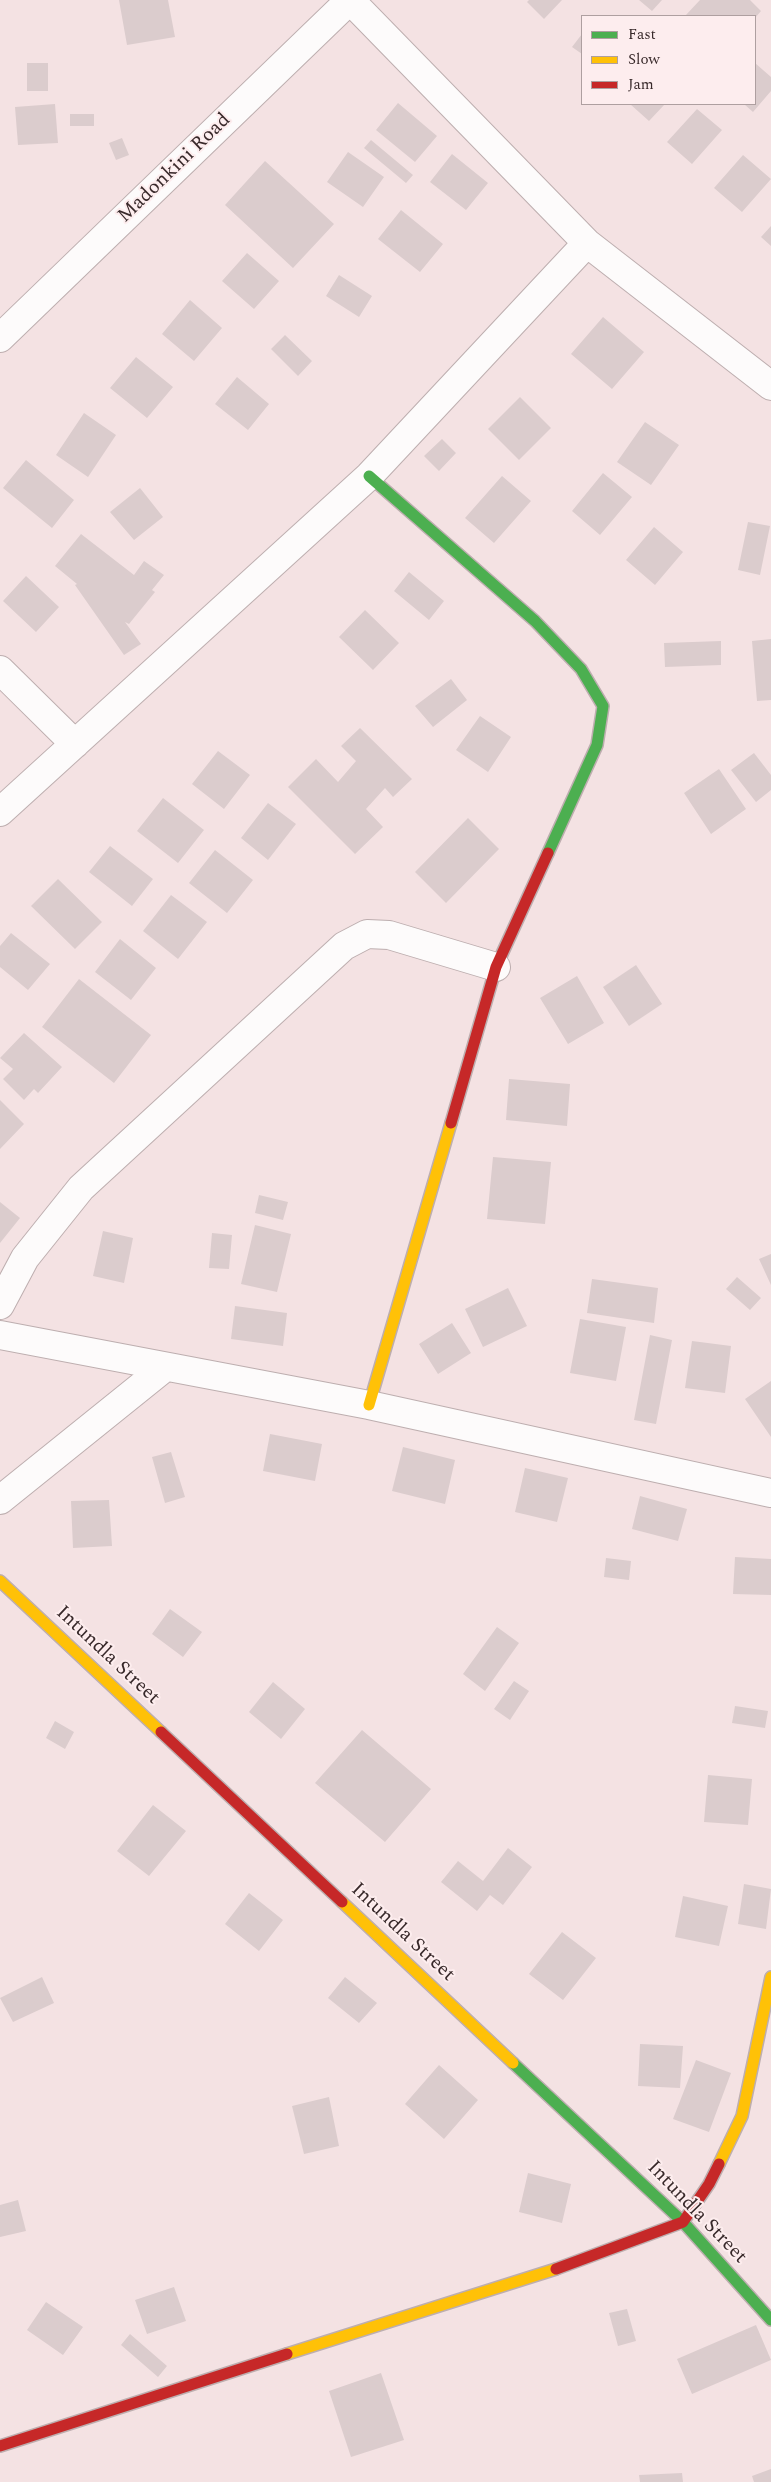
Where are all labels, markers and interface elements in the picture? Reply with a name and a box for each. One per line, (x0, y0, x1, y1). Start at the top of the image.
legend (581, 15, 756, 105)
text: Fast (628, 23, 656, 46)
text: Slow (628, 48, 660, 71)
text: Jam (628, 73, 654, 96)
street label: Madonkini Road (114, 109, 236, 229)
street label: Intundla Street (50, 1602, 164, 1710)
street label: Intundla Street (345, 1879, 459, 1987)
street label: Intundla Street (641, 2157, 751, 2269)

